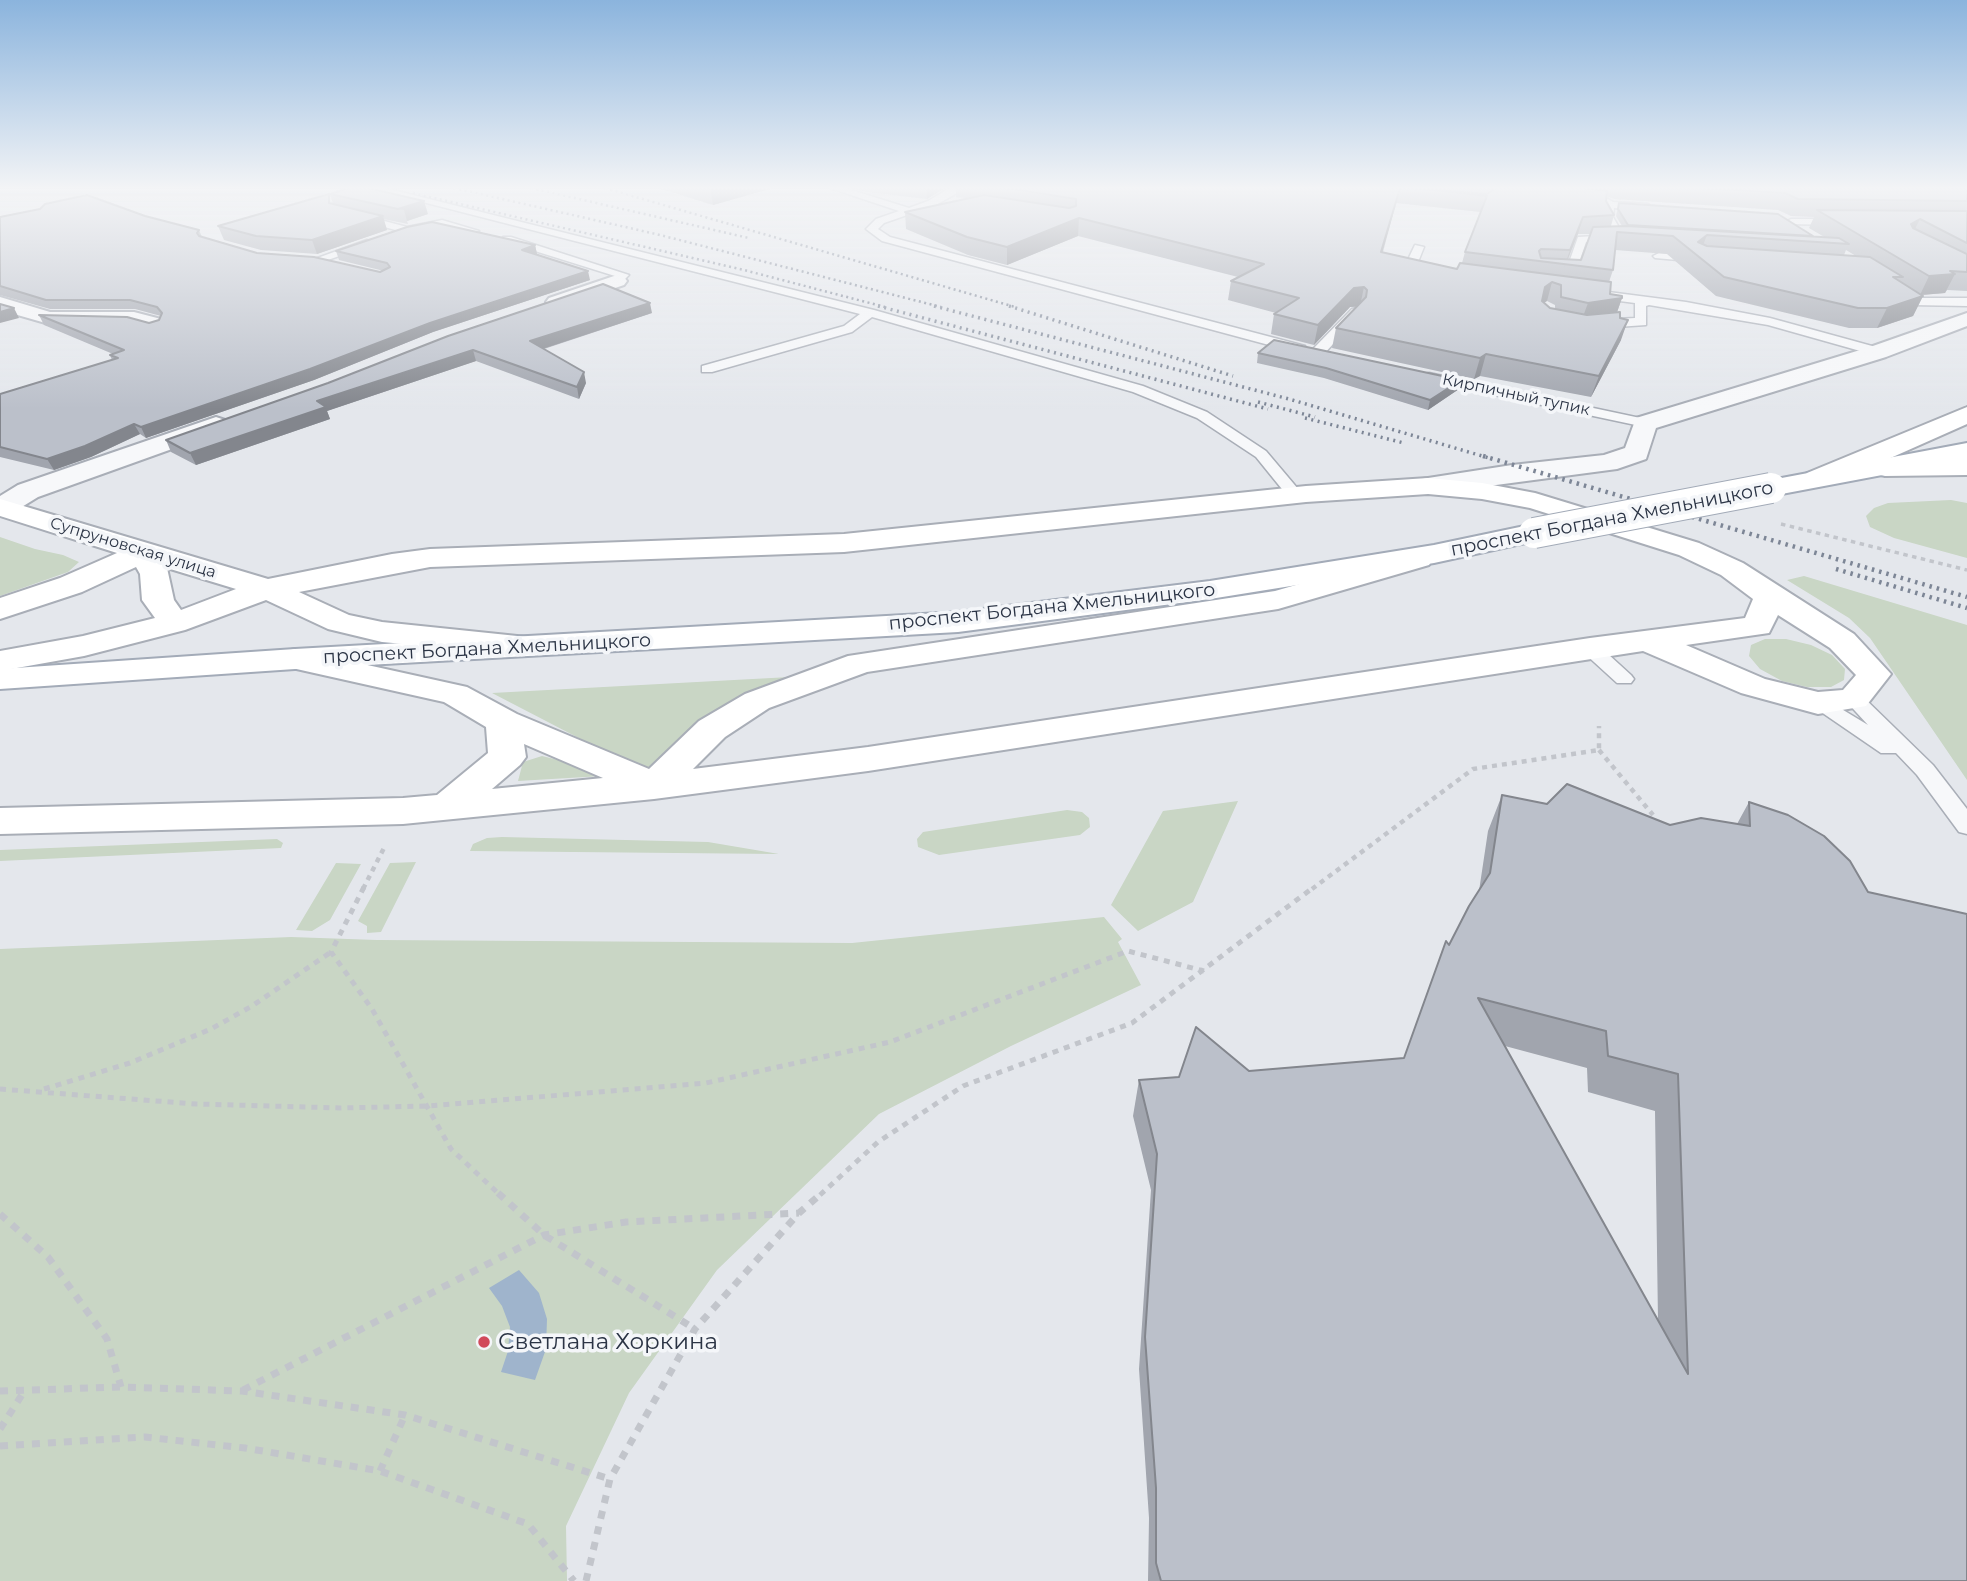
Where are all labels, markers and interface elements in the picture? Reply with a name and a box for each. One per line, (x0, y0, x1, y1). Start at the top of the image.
street label: Кирпичный тупик (1440, 370, 1592, 420)
street label: проспект Богдана Хмельницкого (1449, 476, 1775, 562)
street label: Супруновская улица (48, 514, 218, 582)
street label: проспект Богдана Хмельницкого (888, 579, 1216, 635)
street label: проспект Богдана Хмельницкого (322, 629, 652, 669)
place label: Светлана Хоркина (498, 1328, 718, 1356)
marker: Светлана Хоркина (476, 1334, 492, 1350)

